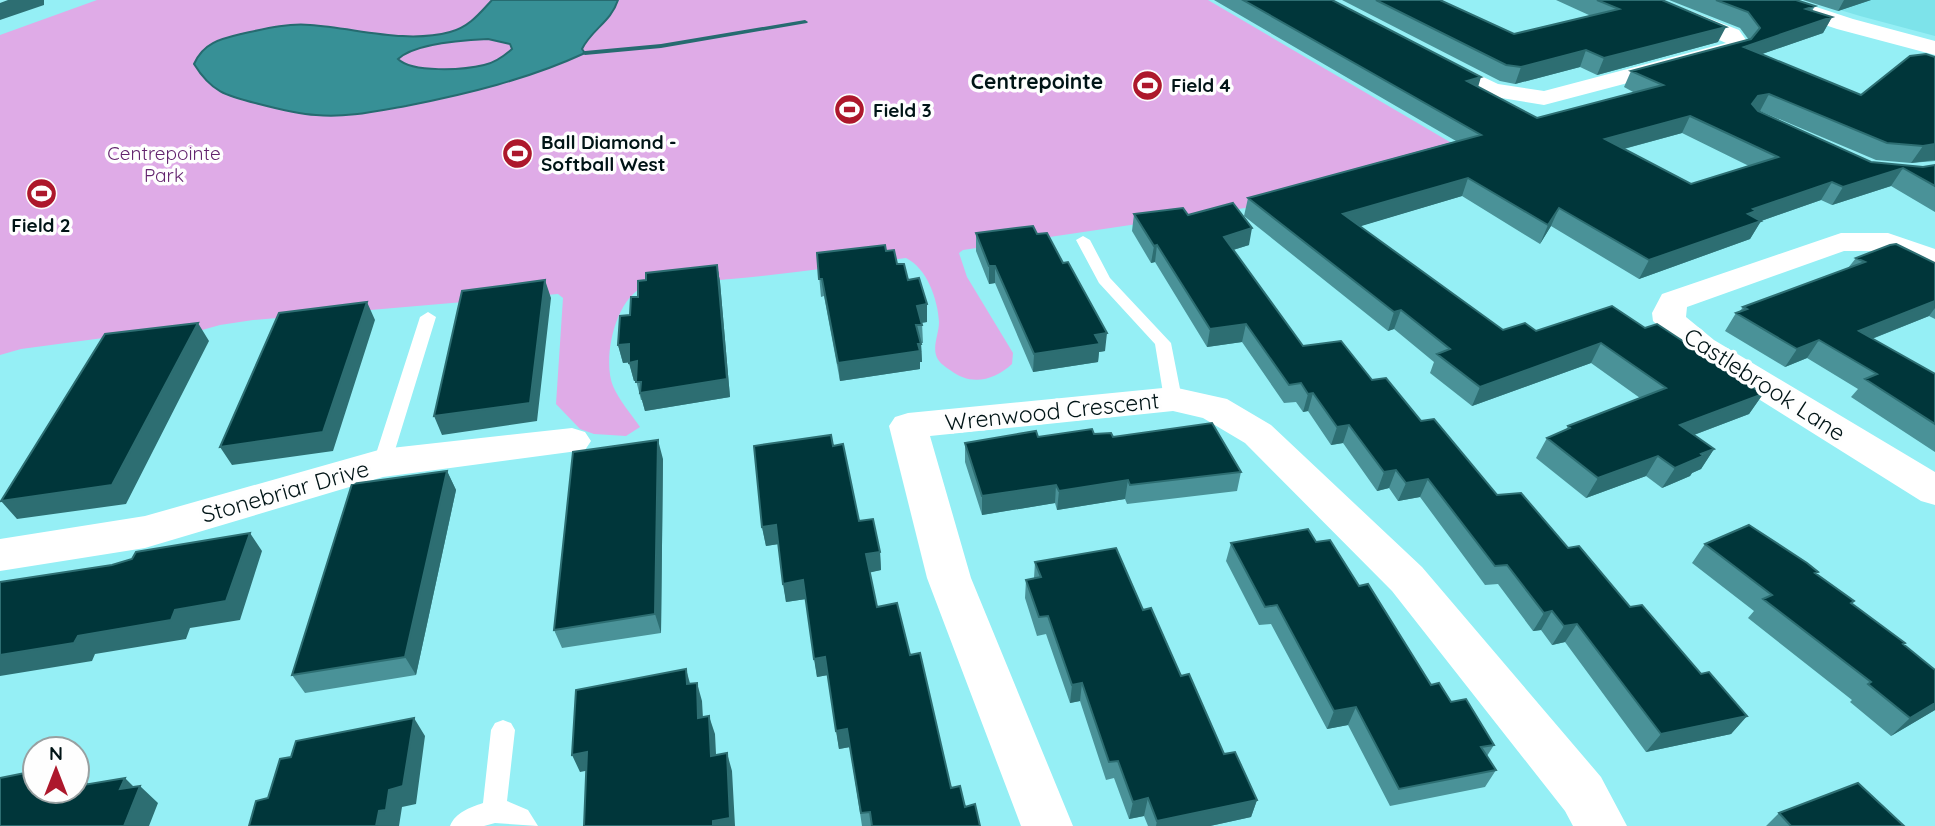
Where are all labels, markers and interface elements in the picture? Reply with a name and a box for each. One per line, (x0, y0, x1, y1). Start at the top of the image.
district label: Centrepointe (971, 68, 1103, 94)
sports icon: Field 4 (1131, 68, 1165, 102)
place label: Field 4 (1171, 73, 1231, 97)
sports icon: Field 3 (833, 93, 867, 127)
place label: Field 3 (873, 98, 932, 122)
place label: Ball Diamond - Softball West (541, 130, 676, 176)
sports icon: Ball Diamond - Softball West (501, 136, 535, 170)
park label: Centrepointe Park (107, 141, 221, 187)
sports icon: Field 2 (24, 177, 58, 211)
place label: Field 2 (11, 213, 71, 237)
street label: Castlebrook Lane (1679, 321, 1851, 447)
street label: Wrenwood Crescent (943, 385, 1161, 437)
street label: Stonebriar Drive (198, 453, 372, 529)
north arrow (21, 735, 91, 805)
text: N (49, 741, 63, 765)

